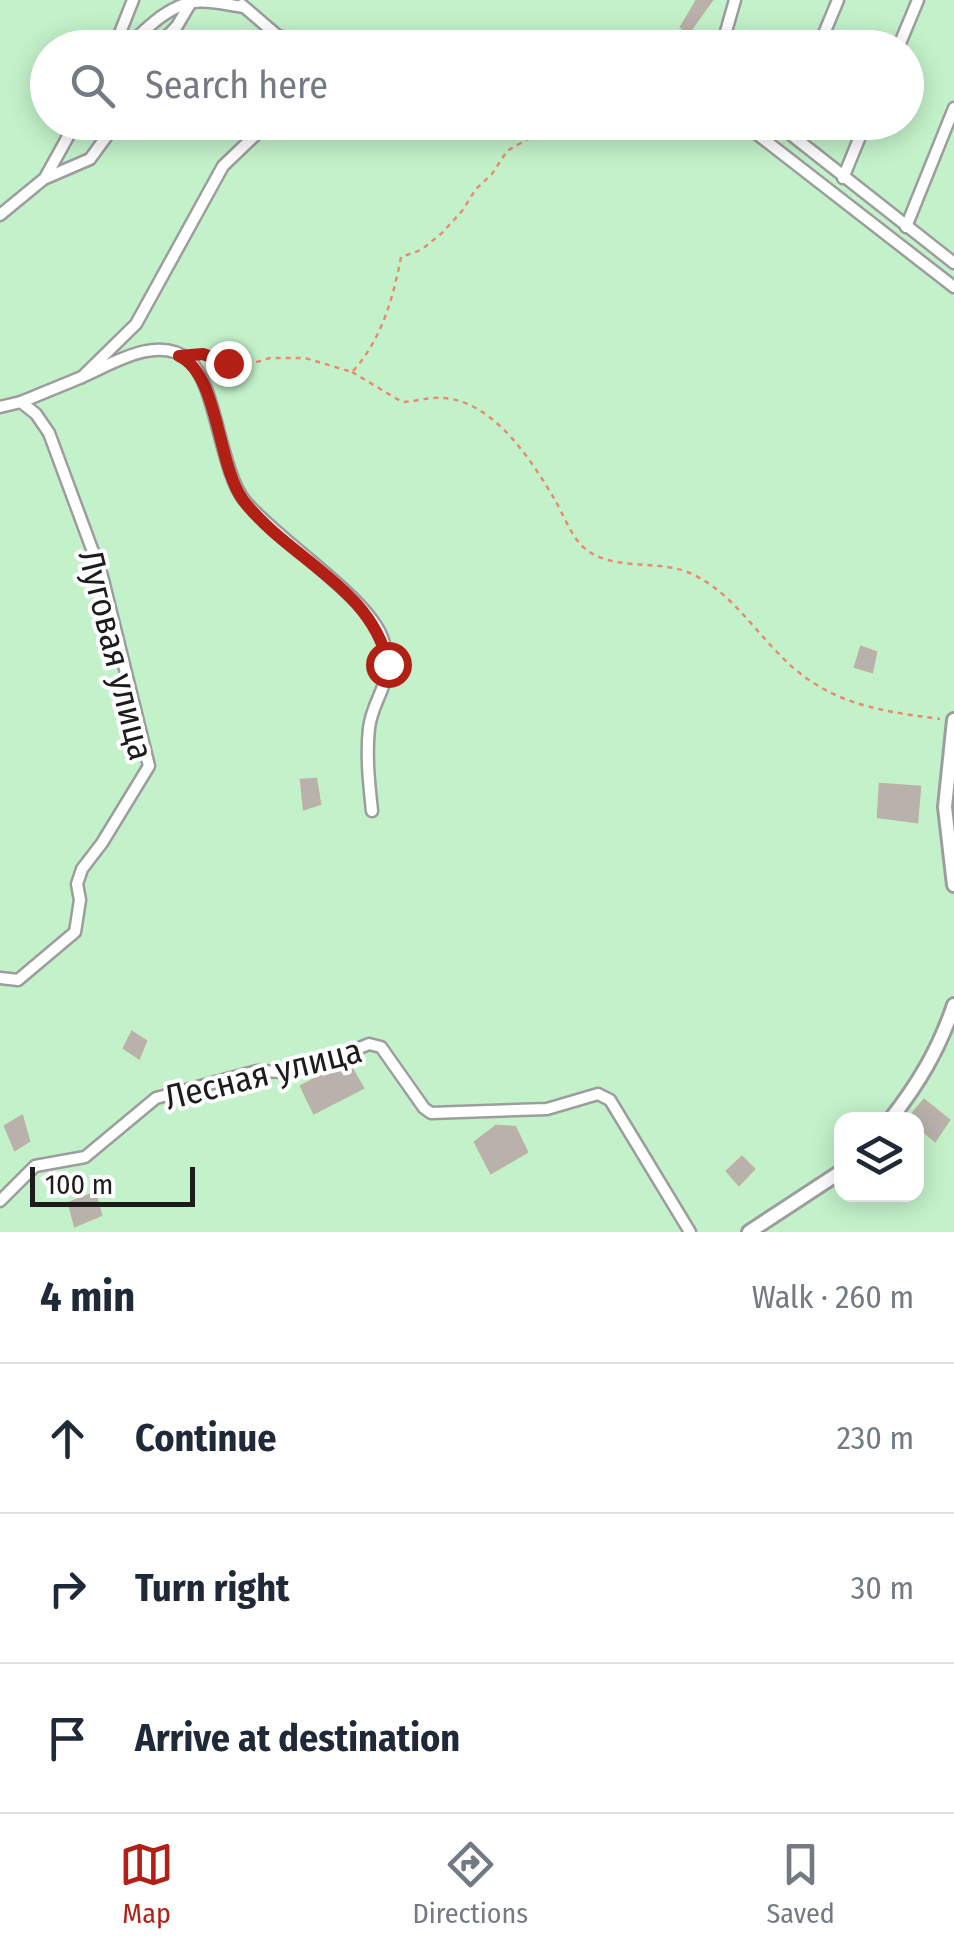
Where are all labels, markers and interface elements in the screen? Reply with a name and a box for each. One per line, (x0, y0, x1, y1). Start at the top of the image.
search box (30, 30, 924, 140)
icon: search (65, 58, 120, 113)
text: Search here (145, 62, 328, 108)
route end (206, 341, 252, 387)
street label: Луговая улица (70, 546, 162, 764)
route start (366, 642, 412, 688)
street label: Лесная улица (160, 1029, 366, 1119)
map controls (834, 1112, 924, 1202)
button: layers (834, 1112, 924, 1202)
scale bar (30, 1162, 195, 1206)
text: 100 m (45, 1168, 113, 1201)
text: 4 min (40, 1272, 135, 1322)
text: Walk · 260 m (752, 1278, 914, 1316)
icon: ahead (40, 1411, 95, 1466)
text: Continue (135, 1415, 276, 1461)
text: 230 m (837, 1419, 914, 1457)
icon: right (40, 1561, 95, 1616)
text: Turn right (135, 1565, 289, 1611)
text: 30 m (851, 1569, 914, 1607)
icon: arrive (40, 1711, 95, 1766)
text: Arrive at destination (135, 1715, 460, 1761)
tab: Map (119, 1837, 174, 1930)
tab: Directions (412, 1837, 528, 1930)
tab: Saved (766, 1837, 835, 1930)

